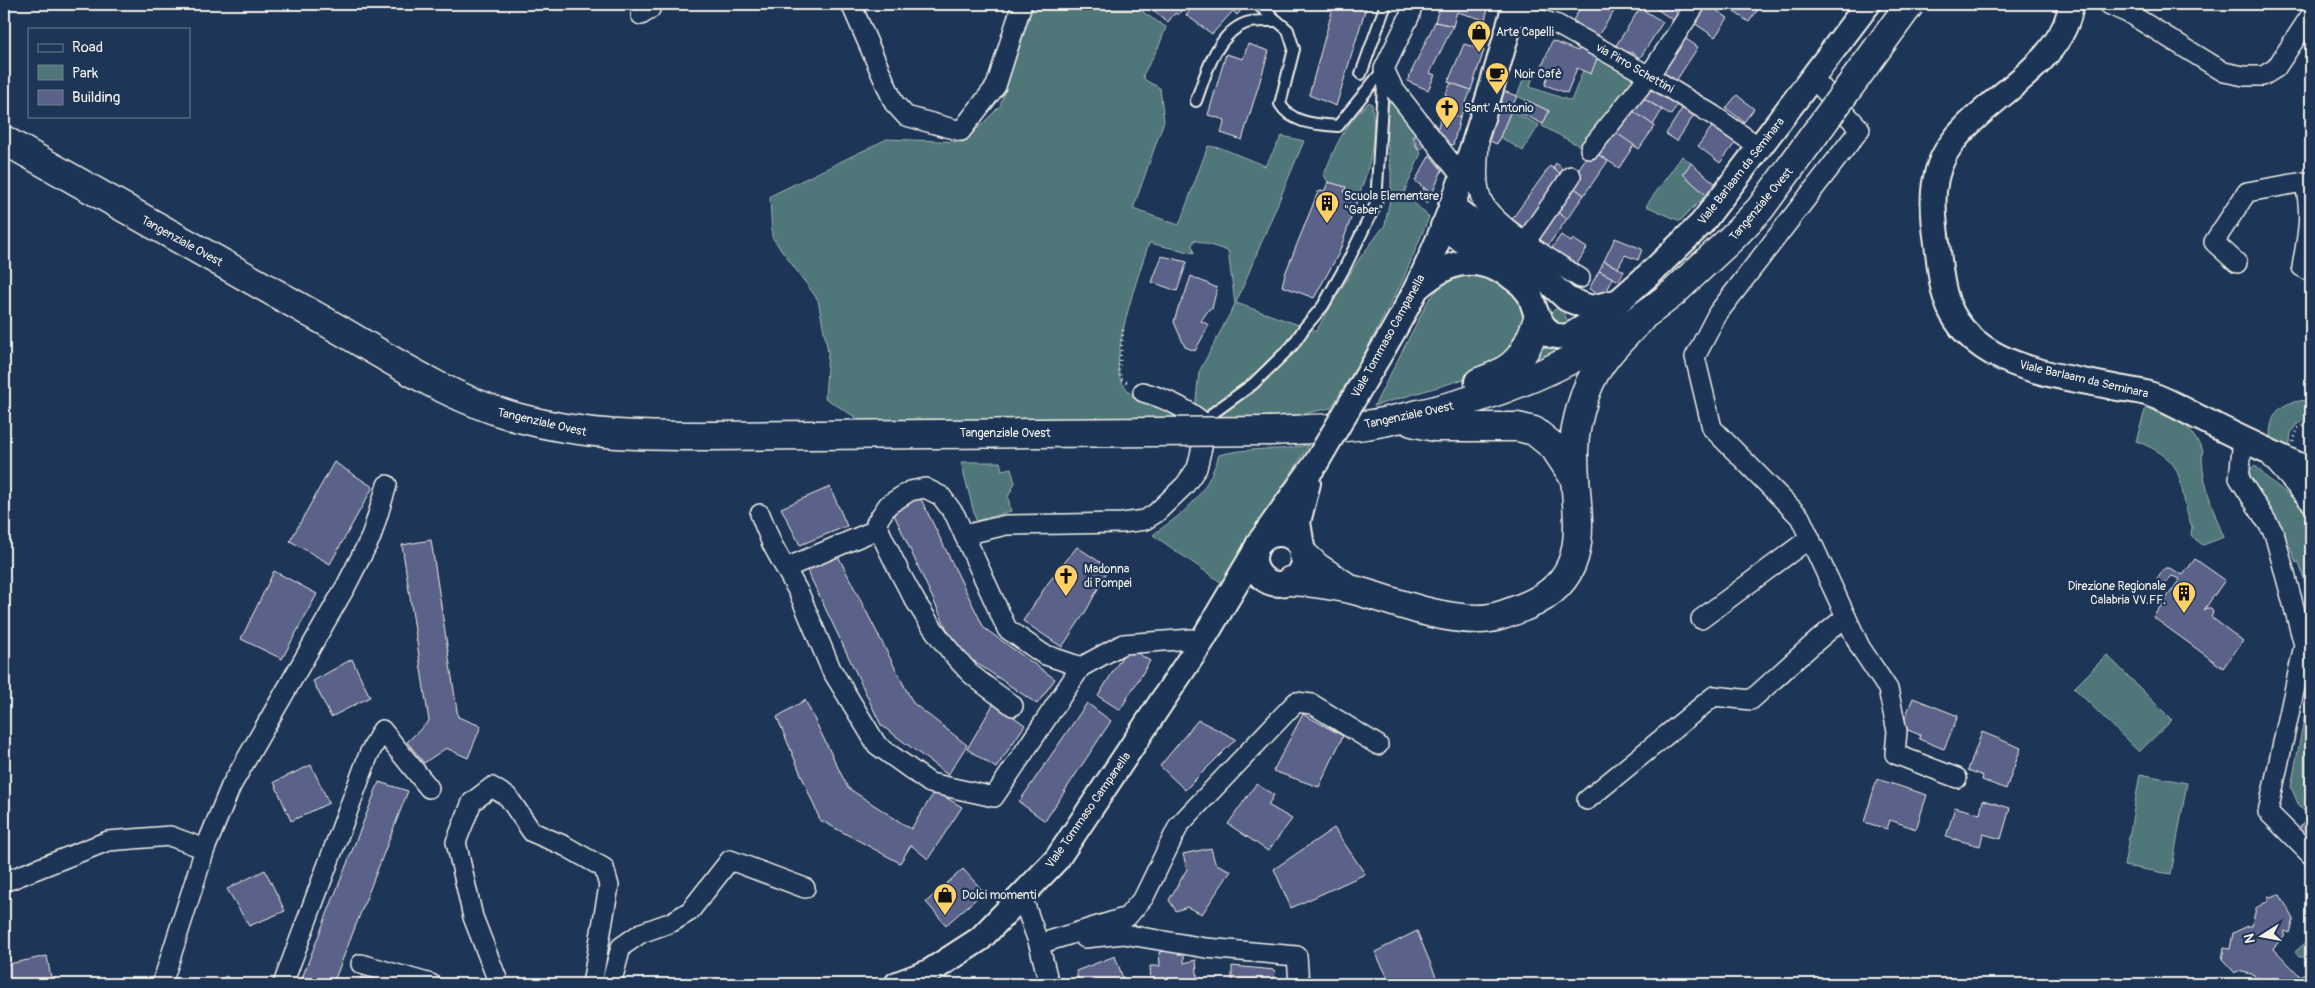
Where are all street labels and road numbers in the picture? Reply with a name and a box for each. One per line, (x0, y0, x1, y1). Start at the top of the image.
street label: via Pirro Schettini (1592, 40, 1676, 97)
street label: Viale Barlaam da Seminara (1695, 114, 1788, 228)
street label: Tangenziale Ovest (1726, 165, 1796, 244)
street label: Tangenziale Ovest (138, 213, 225, 270)
street label: Viale Tommaso Campanella (1348, 272, 1429, 400)
street label: Viale Barlaam da Seminara (2018, 357, 2150, 402)
street label: Tangenziale Ovest (1363, 399, 1455, 432)
street label: Tangenziale Ovest (496, 405, 588, 440)
street label: Tangenziale Ovest (960, 426, 1051, 441)
street label: Viale Tommaso Campanella (1043, 749, 1134, 871)

